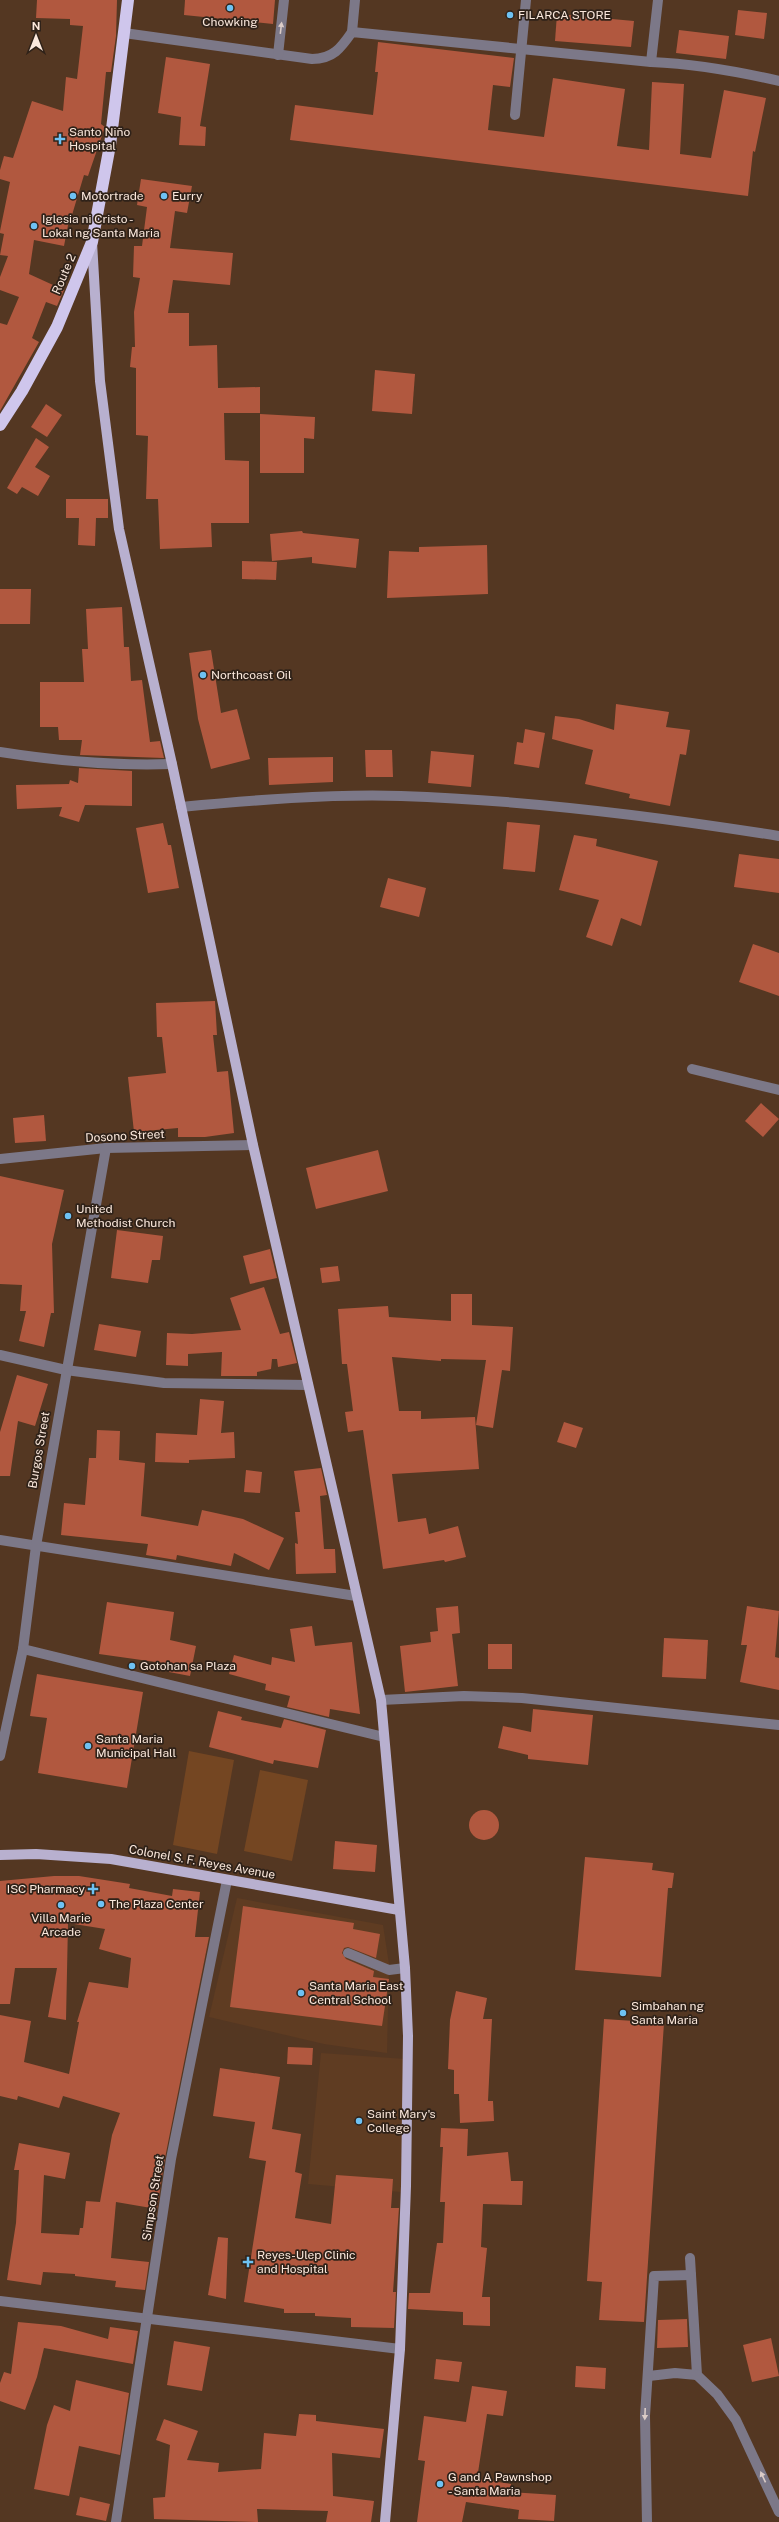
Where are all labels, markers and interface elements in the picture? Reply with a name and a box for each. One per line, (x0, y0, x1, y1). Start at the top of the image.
marker: Chowking (225, 3, 235, 13)
place label: FILARCA STORE (518, 8, 611, 22)
marker: FILARCA STORE (505, 10, 515, 20)
place label: Chowking (202, 15, 258, 29)
north arrow (16, 16, 56, 56)
text: N (32, 20, 40, 32)
one-way arrow (278, 21, 284, 34)
place label: Santo Niño Hospital (69, 125, 130, 153)
marker: Santo Niño Hospital (54, 133, 66, 145)
place label: Motortrade (81, 189, 144, 203)
place label: Eurry (172, 189, 203, 203)
marker: Motortrade (68, 191, 78, 201)
marker: Eurry (159, 191, 169, 201)
place label: Iglesia ni Cristo - Lokal ng Santa Maria (42, 212, 160, 240)
marker: Iglesia ni Cristo - Lokal ng Santa Maria (29, 221, 39, 231)
street label: Route 2 (49, 251, 79, 297)
place label: Northcoast Oil (211, 668, 292, 682)
marker: Northcoast Oil (198, 670, 208, 680)
street label: Dosono Street (85, 1127, 165, 1145)
place label: United Methodist Church (76, 1202, 175, 1230)
marker: United Methodist Church (63, 1211, 73, 1221)
street label: Burgos Street (25, 1410, 53, 1489)
place label: Gotohan sa Plaza (140, 1659, 236, 1673)
marker: Gotohan sa Plaza (127, 1661, 137, 1671)
place label: Santa Maria Municipal Hall (96, 1732, 177, 1760)
marker: Santa Maria Municipal Hall (83, 1741, 93, 1751)
street label: Colonel S. F. Reyes Avenue (128, 1842, 277, 1882)
place label: ISC Pharmacy (7, 1882, 86, 1896)
marker: ISC Pharmacy (88, 1884, 98, 1894)
place label: The Plaza Center (109, 1897, 204, 1911)
marker: The Plaza Center (96, 1899, 106, 1909)
marker: Villa Marie Arcade (56, 1900, 66, 1910)
place label: Villa Marie Arcade (31, 1911, 91, 1939)
place label: Santa Maria East Central School (309, 1979, 404, 2007)
marker: Santa Maria East Central School (296, 1988, 306, 1998)
place label: Simbahan ng Santa Maria (631, 1999, 704, 2027)
marker: Simbahan ng Santa Maria (618, 2008, 628, 2018)
place label: Saint Mary's College (367, 2107, 436, 2135)
marker: Saint Mary's College (354, 2116, 364, 2126)
street label: Simpson Street (139, 2154, 167, 2242)
place label: Reyes-Ulep Clinic and Hospital (257, 2248, 356, 2276)
marker: Reyes-Ulep Clinic and Hospital (242, 2256, 254, 2268)
one-way arrow (642, 2408, 648, 2421)
place label: G and A Pawnshop - Santa Maria (448, 2470, 552, 2498)
one-way arrow (759, 2471, 766, 2483)
marker: G and A Pawnshop - Santa Maria (435, 2479, 445, 2489)

